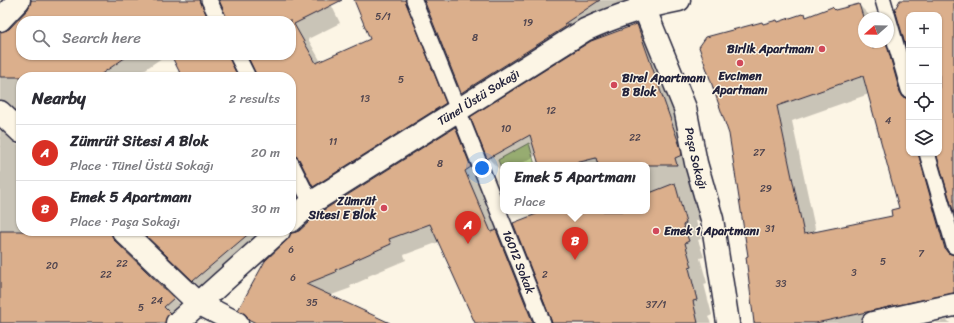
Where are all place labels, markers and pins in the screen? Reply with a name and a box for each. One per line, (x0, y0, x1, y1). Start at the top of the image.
place label: Birlik Apartmanı (727, 38, 815, 60)
marker: Birlik Apartmanı (817, 44, 827, 54)
marker: Evcimen Apartmanı (735, 58, 745, 68)
place label: Evcimen Apartmanı (711, 65, 768, 101)
place label: Birel Apartmanı B Blok (622, 67, 707, 103)
marker: Birel Apartmanı B Blok (609, 80, 619, 90)
place label: Zümrüt Sitesi E Blok (308, 190, 377, 226)
marker: Zümrüt Sitesi E Blok (379, 203, 389, 213)
pin: A (455, 211, 481, 244)
place label: Emek 1 Apartmanı (664, 220, 760, 242)
marker: Emek 1 Apartmanı (651, 226, 661, 236)
pin: B (562, 227, 588, 260)

